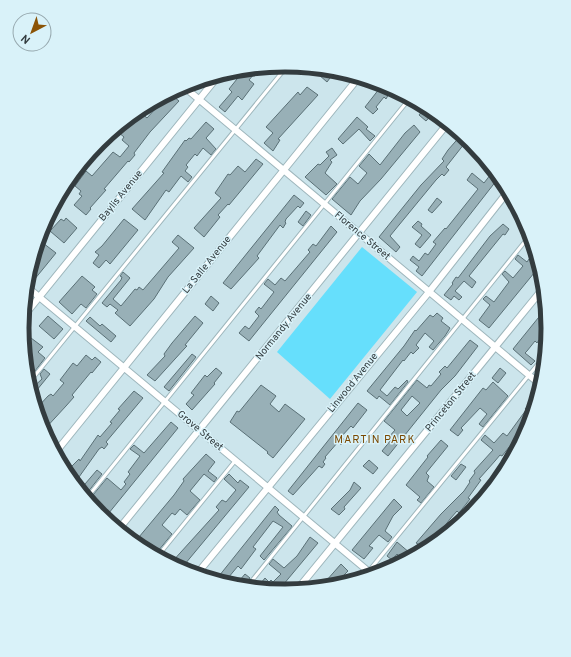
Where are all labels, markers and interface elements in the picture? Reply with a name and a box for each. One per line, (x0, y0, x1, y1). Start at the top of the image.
north arrow (12, 12, 52, 52)
text: N (19, 31, 34, 47)
street label: Baylis Avenue (96, 168, 146, 224)
street label: Florence Street (331, 209, 393, 263)
street label: La Salle Avenue (180, 234, 234, 296)
street label: Normandy Avenue (253, 291, 315, 363)
street label: Linwood Avenue (325, 350, 381, 416)
street label: Princeton Street (423, 369, 479, 435)
street label: Grove Street (174, 408, 226, 454)
district label: MARTIN PARK (334, 433, 416, 447)

